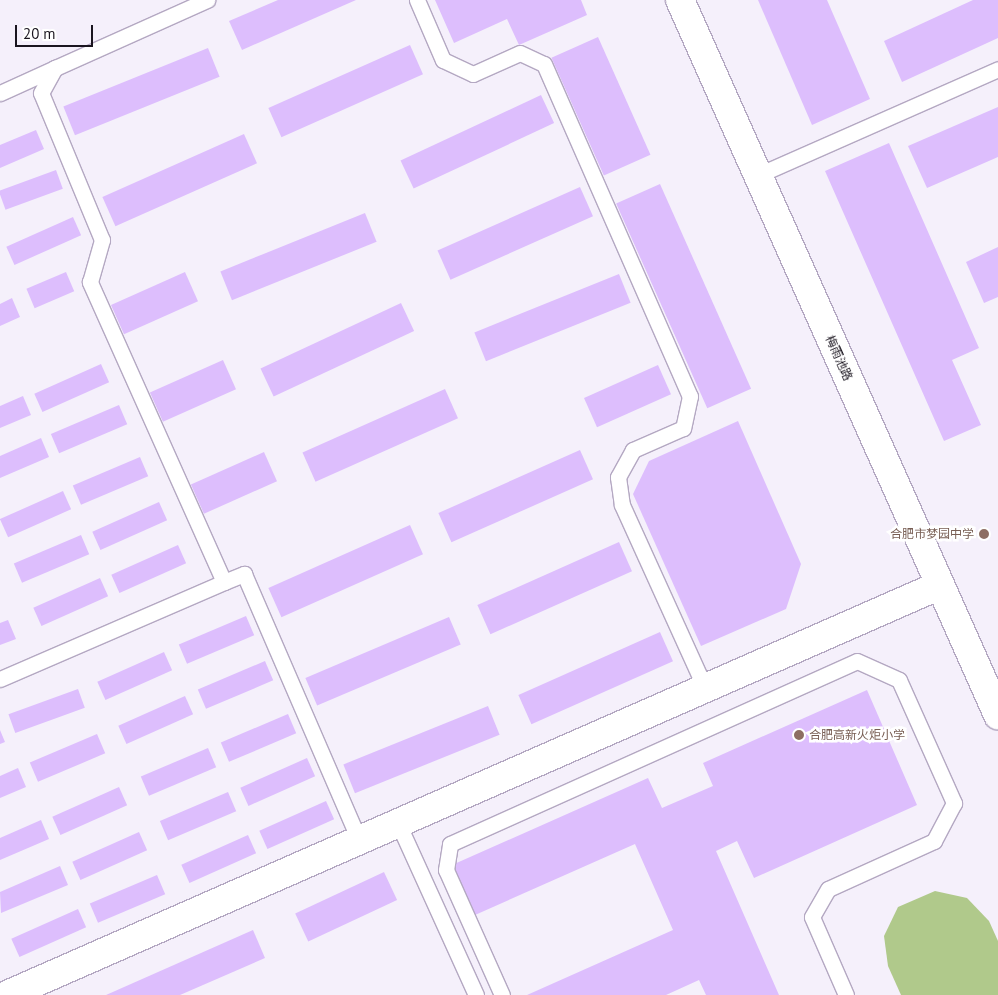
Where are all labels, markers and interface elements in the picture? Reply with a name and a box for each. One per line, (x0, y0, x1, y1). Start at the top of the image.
scale bar (18, 15, 95, 47)
text: 20 m (23, 24, 56, 43)
street label: 梅雨池路 (823, 333, 855, 383)
place label: 合肥市梦园中学 (890, 527, 974, 541)
marker: 合肥市梦园中学 (978, 528, 990, 540)
place label: 合肥高新火炬小学 (809, 728, 905, 742)
marker: 合肥高新火炬小学 (793, 729, 805, 741)

